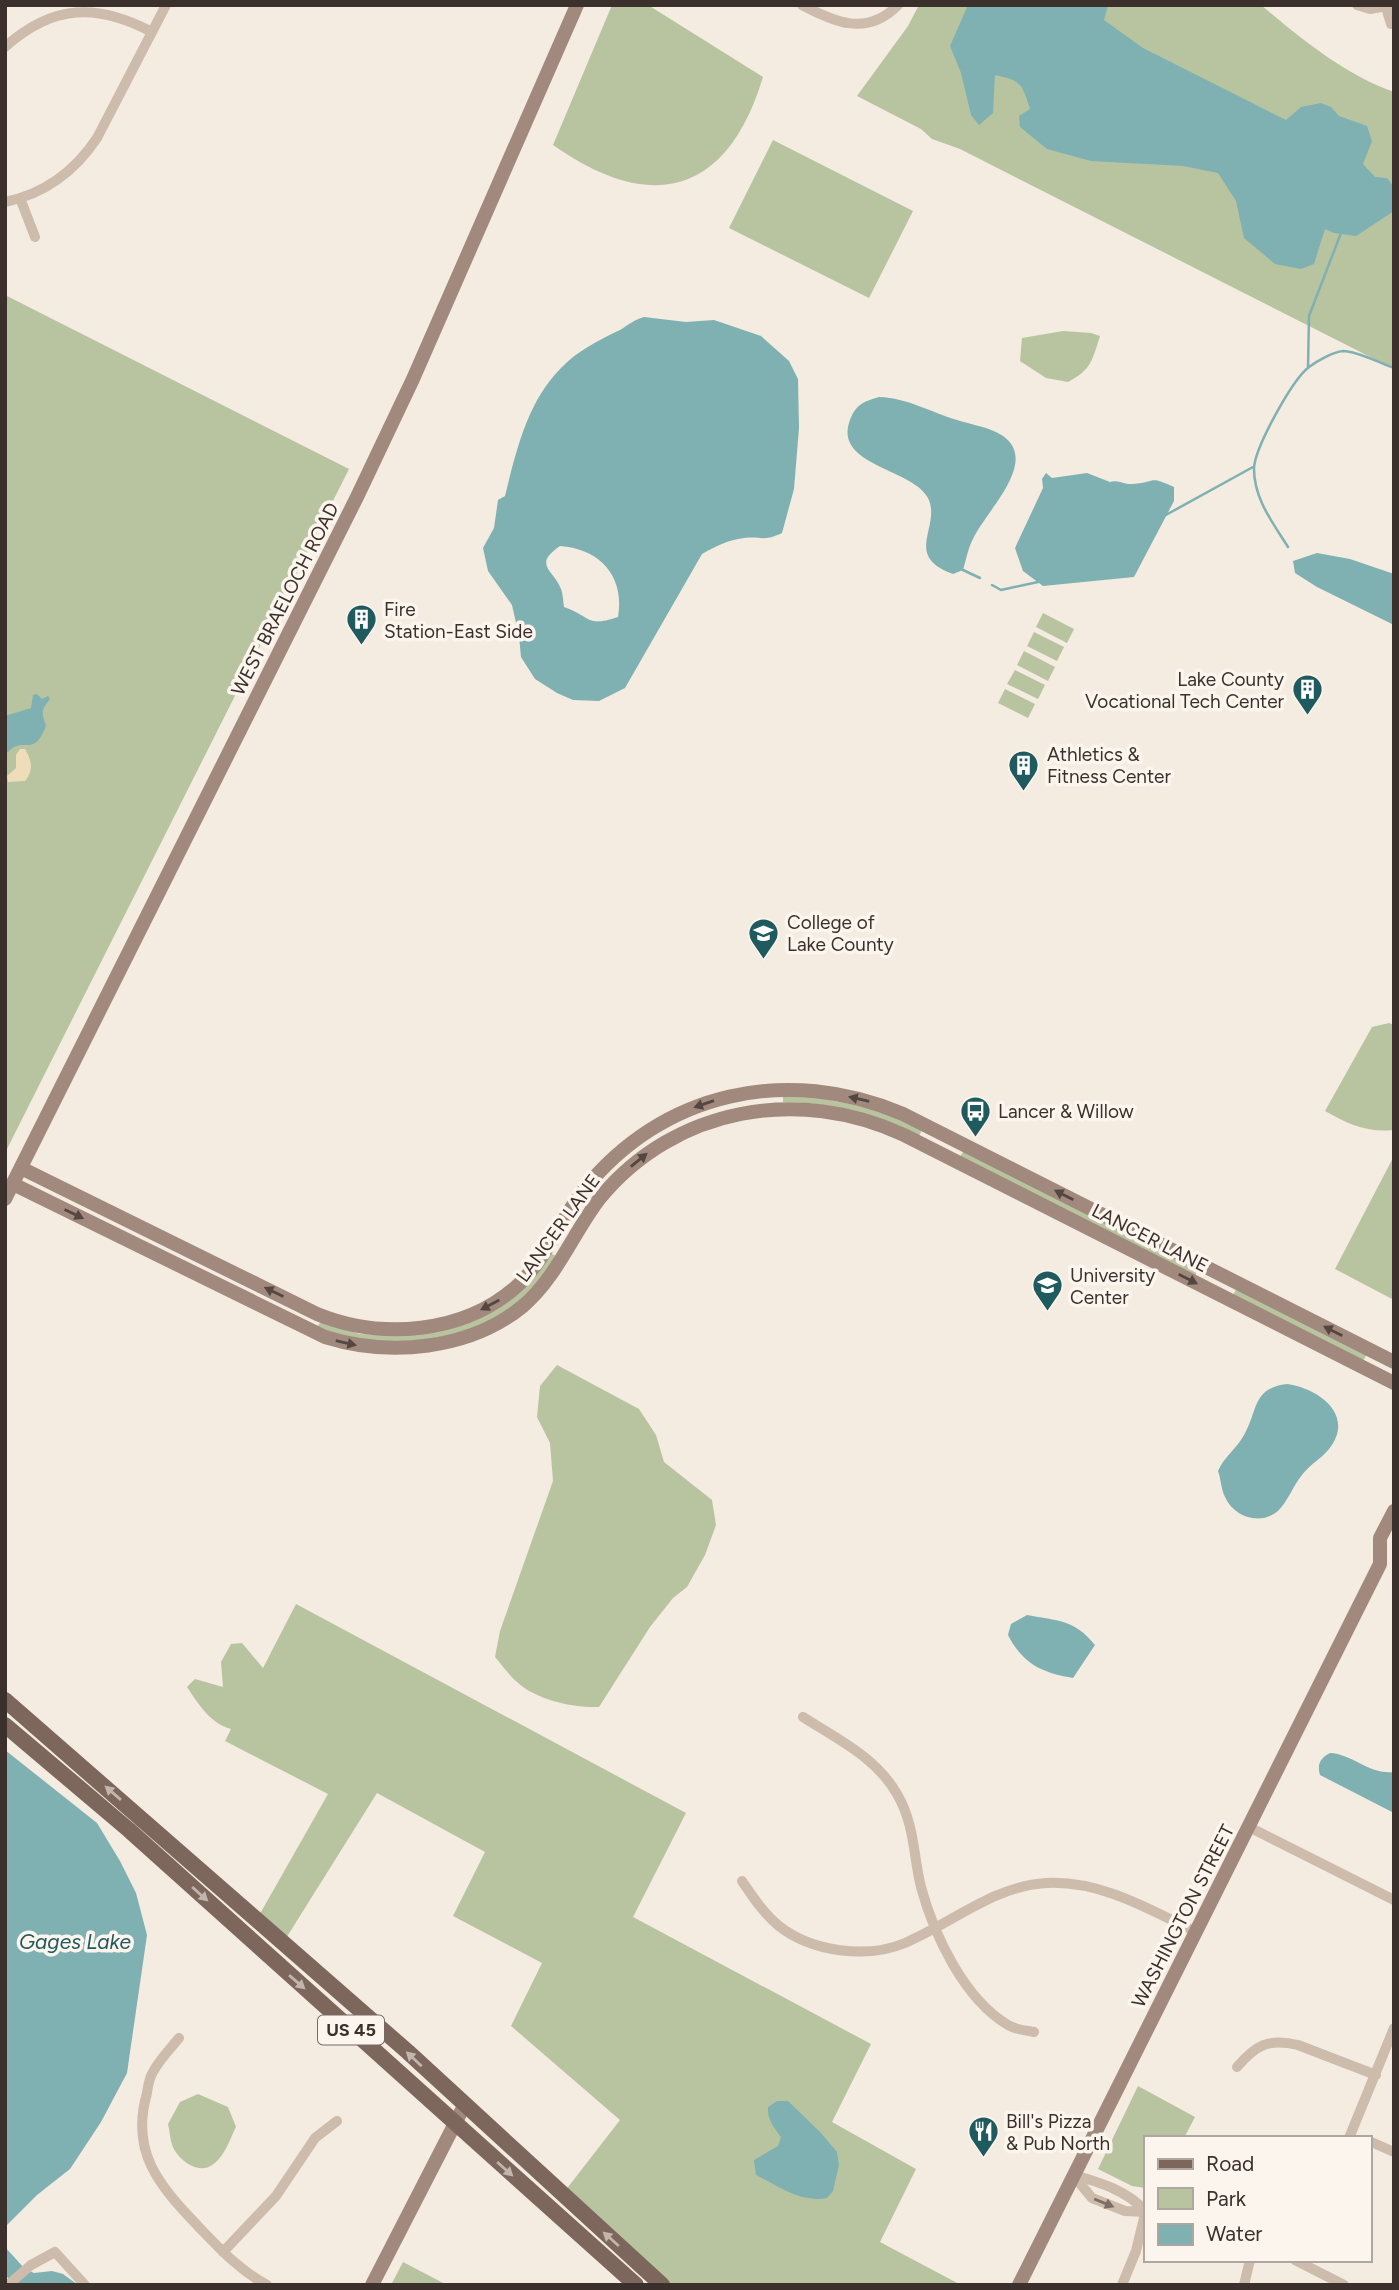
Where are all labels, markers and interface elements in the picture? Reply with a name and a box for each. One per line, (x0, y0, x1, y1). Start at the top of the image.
street label: WEST BRAELOCH ROAD (226, 499, 344, 699)
place label: Fire Station-East Side (384, 598, 533, 643)
building icon: Fire Station-East Side (344, 603, 378, 647)
place label: Lake County Vocational Tech Center (1085, 668, 1285, 713)
building icon: Lake County Vocational Tech Center (1290, 673, 1324, 717)
place label: Athletics & Fitness Center (1047, 743, 1171, 788)
building icon: Athletics & Fitness Center (1007, 748, 1041, 792)
place label: College of Lake County (787, 911, 894, 956)
school or university icon: College of Lake County (747, 916, 781, 960)
one-way arrow (847, 1093, 869, 1104)
bus stop icon: Lancer & Willow (958, 1094, 992, 1138)
one-way arrow (693, 1098, 714, 1109)
place label: Lancer & Willow (998, 1100, 1134, 1123)
one-way arrow (631, 1153, 648, 1168)
street label: LANCER LANE (511, 1170, 605, 1286)
one-way arrow (1054, 1189, 1074, 1200)
street label: LANCER LANE (1088, 1199, 1212, 1277)
one-way arrow (64, 1209, 84, 1220)
place label: University Center (1070, 1264, 1155, 1309)
school or university icon: University Center (1030, 1269, 1064, 1313)
one-way arrow (1178, 1272, 1198, 1284)
one-way arrow (264, 1287, 284, 1298)
one-way arrow (480, 1299, 499, 1311)
one-way arrow (1323, 1325, 1343, 1336)
one-way arrow (335, 1338, 357, 1349)
one-way arrow (104, 1785, 122, 1801)
street label: WASHINGTON STREET (1127, 1820, 1239, 2011)
one-way arrow (191, 1886, 208, 1902)
water label: Gages Lake (19, 1929, 131, 1954)
one-way arrow (288, 1974, 306, 1990)
road number: US 45 (318, 2016, 384, 2044)
one-way arrow (406, 2051, 423, 2067)
place label: Bill's Pizza & Pub North (1006, 2110, 1110, 2155)
restaurant icon: Bill's Pizza & Pub North (966, 2115, 1000, 2159)
legend (1144, 2136, 1371, 2262)
text: Road (1206, 2151, 1254, 2176)
one-way arrow (497, 2161, 514, 2176)
text: Park (1206, 2186, 1247, 2211)
one-way arrow (1094, 2198, 1115, 2209)
text: Water (1206, 2221, 1262, 2246)
one-way arrow (603, 2231, 620, 2247)

